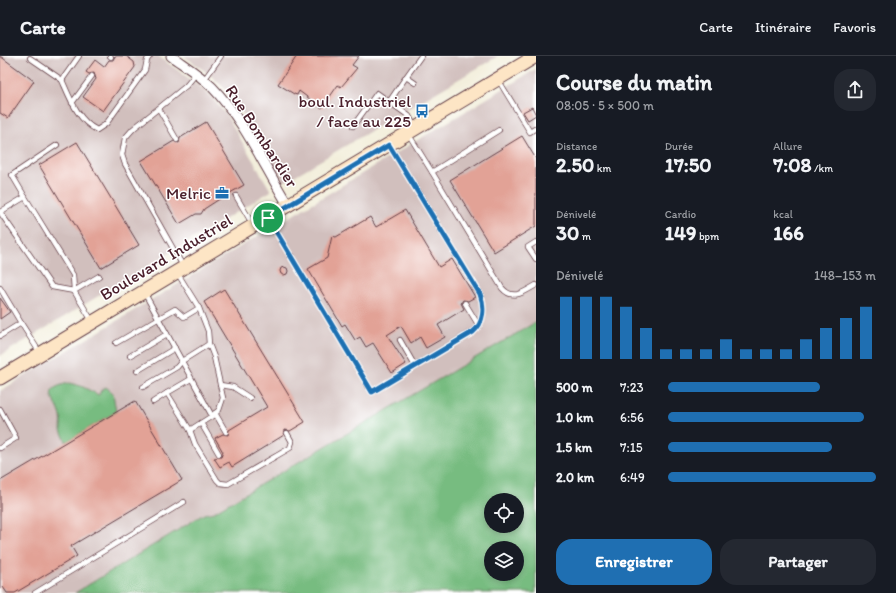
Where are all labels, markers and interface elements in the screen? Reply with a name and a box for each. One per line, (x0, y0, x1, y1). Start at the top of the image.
text: Carte (20, 16, 66, 39)
text: Carte (699, 19, 733, 36)
text: Itinéraire (755, 19, 811, 36)
text: Favoris (833, 19, 876, 36)
text: Course du matin (556, 69, 712, 96)
button: share (834, 69, 876, 111)
street label: Rue Bombardier (221, 81, 303, 191)
place label: boul. Industriel / face au 225 (299, 91, 411, 131)
text: 08:05 · 5 × 500 m (556, 98, 654, 113)
bus stop icon: boul. Industriel / face au 225 (414, 103, 430, 119)
text: Distance (556, 140, 597, 153)
text: Durée (665, 140, 693, 153)
text: Allure (773, 140, 802, 153)
text: 2.50 (556, 153, 594, 177)
text: 17:50 (665, 153, 712, 177)
text: 7:08 (773, 153, 811, 177)
text: km (594, 162, 611, 175)
text: /km (811, 162, 833, 175)
place label: Melric (166, 183, 211, 203)
office icon: Melric (214, 185, 230, 201)
pin (251, 201, 285, 235)
icon: arrive (257, 207, 279, 229)
text: Dénivelé (556, 208, 596, 221)
text: Cardio (665, 208, 696, 221)
text: kcal (773, 208, 793, 221)
street label: Boulevard Industriel (96, 210, 236, 304)
text: 30 (556, 221, 579, 245)
text: 149 (665, 221, 696, 245)
text: 166 (773, 221, 804, 245)
text: m (579, 230, 591, 243)
text: bpm (696, 230, 719, 243)
text: Dénivelé (556, 268, 604, 283)
text: 148–153 m (814, 268, 876, 283)
text: 500 m (556, 380, 593, 395)
text: 7:23 (620, 380, 644, 395)
text: 1.0 km (556, 410, 593, 425)
text: 6:56 (620, 410, 644, 425)
text: 1.5 km (556, 440, 592, 455)
text: 7:15 (620, 440, 643, 455)
text: 2.0 km (556, 470, 594, 485)
text: 6:49 (620, 470, 645, 485)
map controls (484, 493, 524, 581)
button: locate (484, 493, 524, 533)
button: Enregistrer (556, 539, 712, 585)
button: Partager (720, 539, 876, 585)
button: layers (484, 541, 524, 581)

